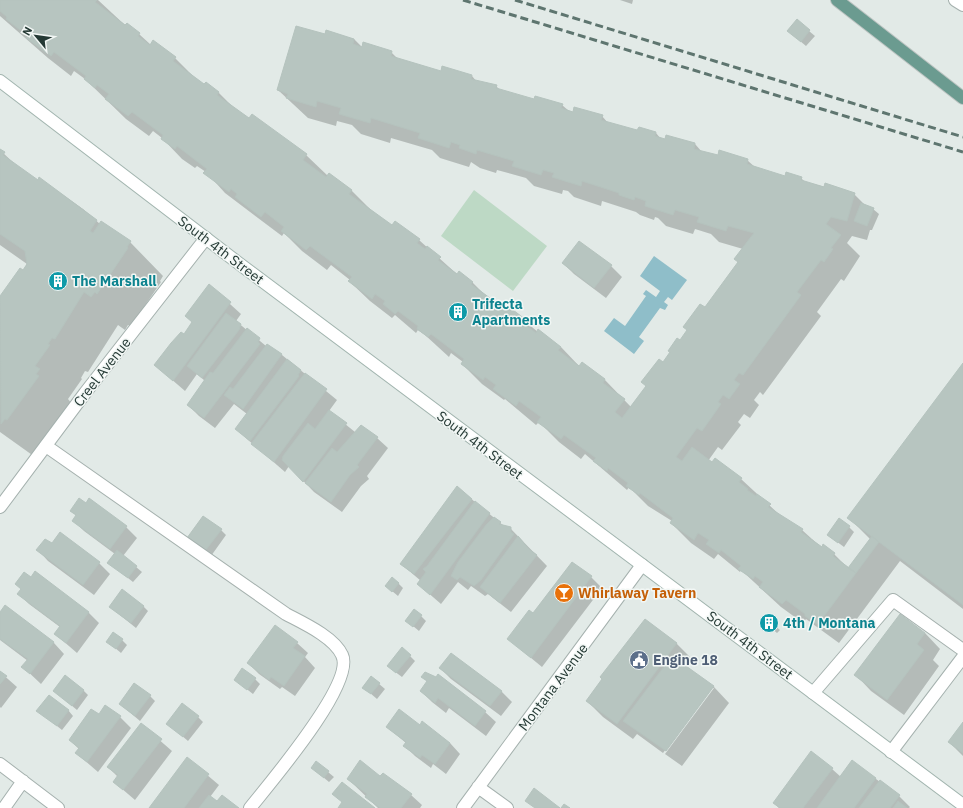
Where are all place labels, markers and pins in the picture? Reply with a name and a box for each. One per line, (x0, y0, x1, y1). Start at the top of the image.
building icon: The Marshall (47, 270, 69, 292)
place label: The Marshall (72, 272, 157, 290)
place label: Trifecta Apartments (472, 295, 550, 329)
building icon: Trifecta Apartments (447, 301, 469, 323)
bar icon: Whirlaway Tavern (553, 582, 575, 604)
place label: Whirlaway Tavern (578, 584, 696, 602)
building icon: 4th / Montana (758, 612, 780, 634)
place label: 4th / Montana (783, 614, 876, 632)
public building icon: Engine 18 (628, 649, 650, 671)
place label: Engine 18 (653, 651, 718, 669)

